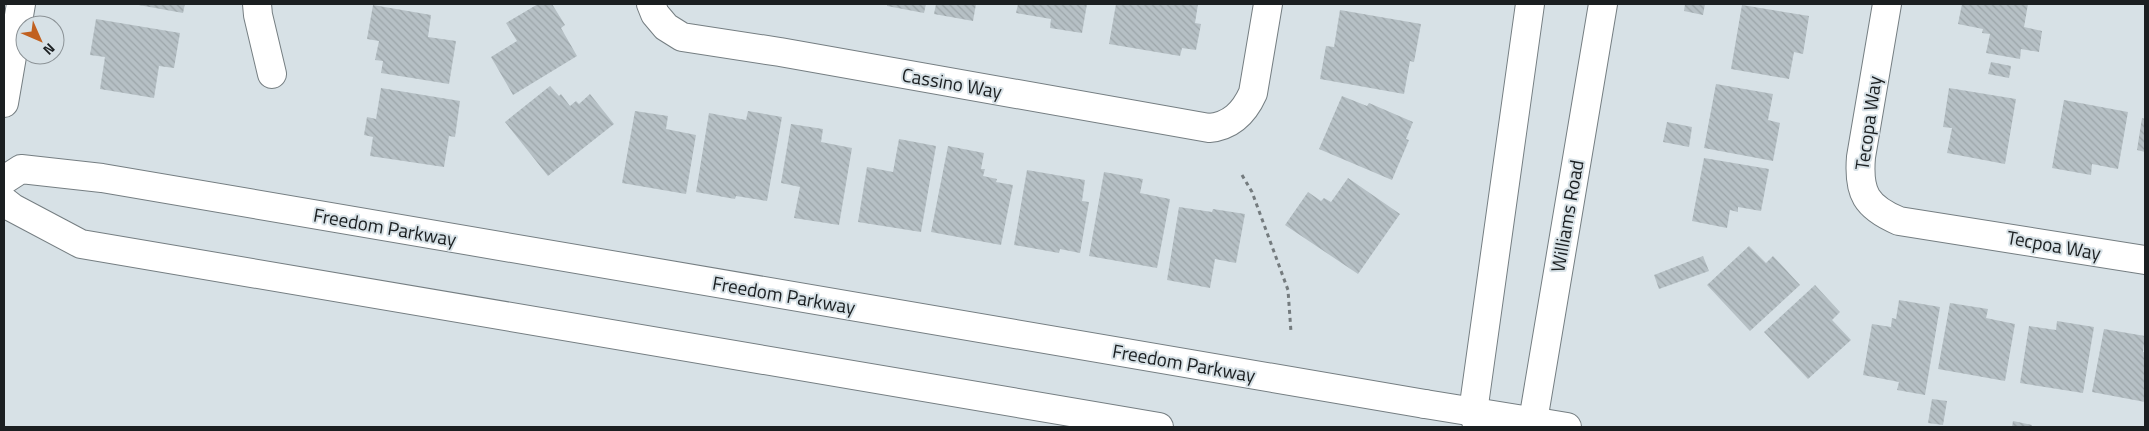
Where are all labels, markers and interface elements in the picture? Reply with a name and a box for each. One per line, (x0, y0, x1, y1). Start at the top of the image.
north arrow (15, 15, 65, 65)
text: N (39, 39, 60, 60)
street label: Cassino Way (900, 59, 1004, 106)
street label: Tecopa Way (1847, 74, 1888, 172)
street label: Williams Road (1542, 158, 1591, 274)
street label: Freedom Parkway (311, 200, 459, 253)
street label: Tecpoa Way (2005, 222, 2103, 267)
street label: Freedom Parkway (710, 268, 858, 321)
street label: Freedom Parkway (1110, 336, 1258, 389)

